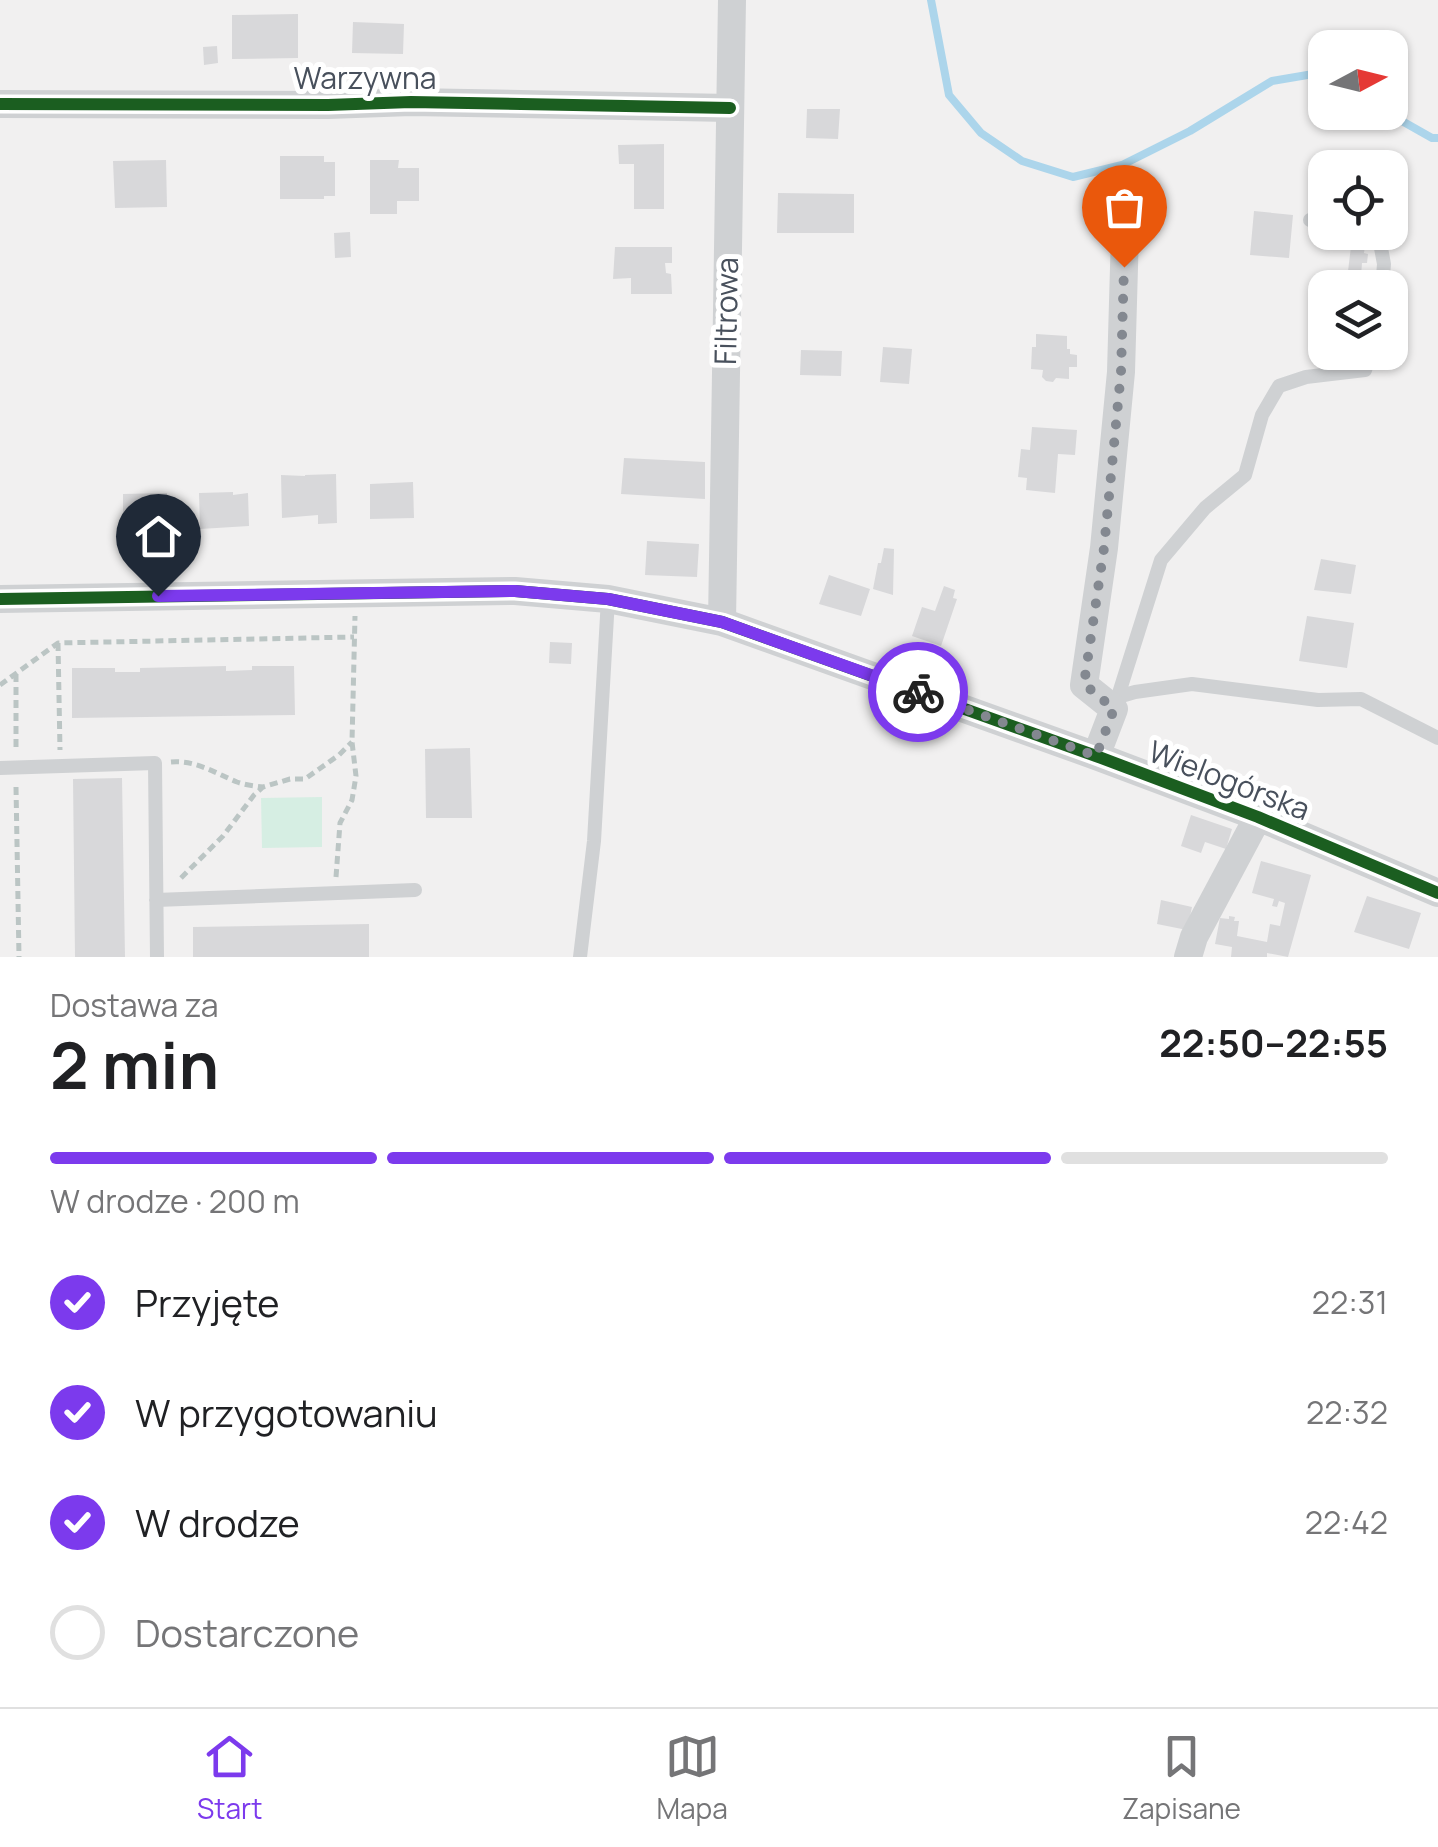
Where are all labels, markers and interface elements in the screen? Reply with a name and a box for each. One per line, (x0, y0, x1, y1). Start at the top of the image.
north arrow (1308, 30, 1408, 130)
map controls (1308, 30, 1408, 370)
street label: Warzywna (294, 57, 436, 98)
button: locate (1308, 150, 1408, 250)
pin (1082, 165, 1167, 268)
icon: bag (1097, 180, 1152, 235)
street label: Filtrowa (704, 257, 747, 365)
button: layers (1308, 270, 1408, 370)
pin (116, 494, 201, 597)
icon: home (131, 509, 186, 564)
courier (868, 642, 968, 742)
icon: bike (891, 665, 946, 720)
street label: Wielogórska (1143, 730, 1316, 829)
text: Dostawa za (50, 983, 219, 1027)
text: 22:50–22:55 (1159, 1016, 1388, 1068)
text: 2 min (50, 1020, 219, 1109)
text: W drodze · 200 m (50, 1179, 300, 1223)
icon: check (50, 1275, 105, 1330)
text: Przyjęte (135, 1276, 280, 1328)
text: 22:31 (1312, 1280, 1388, 1324)
icon: check (50, 1385, 105, 1440)
text: W przygotowaniu (135, 1386, 438, 1438)
text: 22:32 (1306, 1390, 1388, 1434)
icon: check (50, 1495, 105, 1550)
text: W drodze (135, 1496, 300, 1548)
text: 22:42 (1305, 1500, 1388, 1544)
text: Dostarczone (135, 1606, 359, 1658)
tab: Start (197, 1729, 262, 1827)
tab: Mapa (657, 1729, 728, 1827)
tab: Zapisane (1122, 1729, 1241, 1827)

